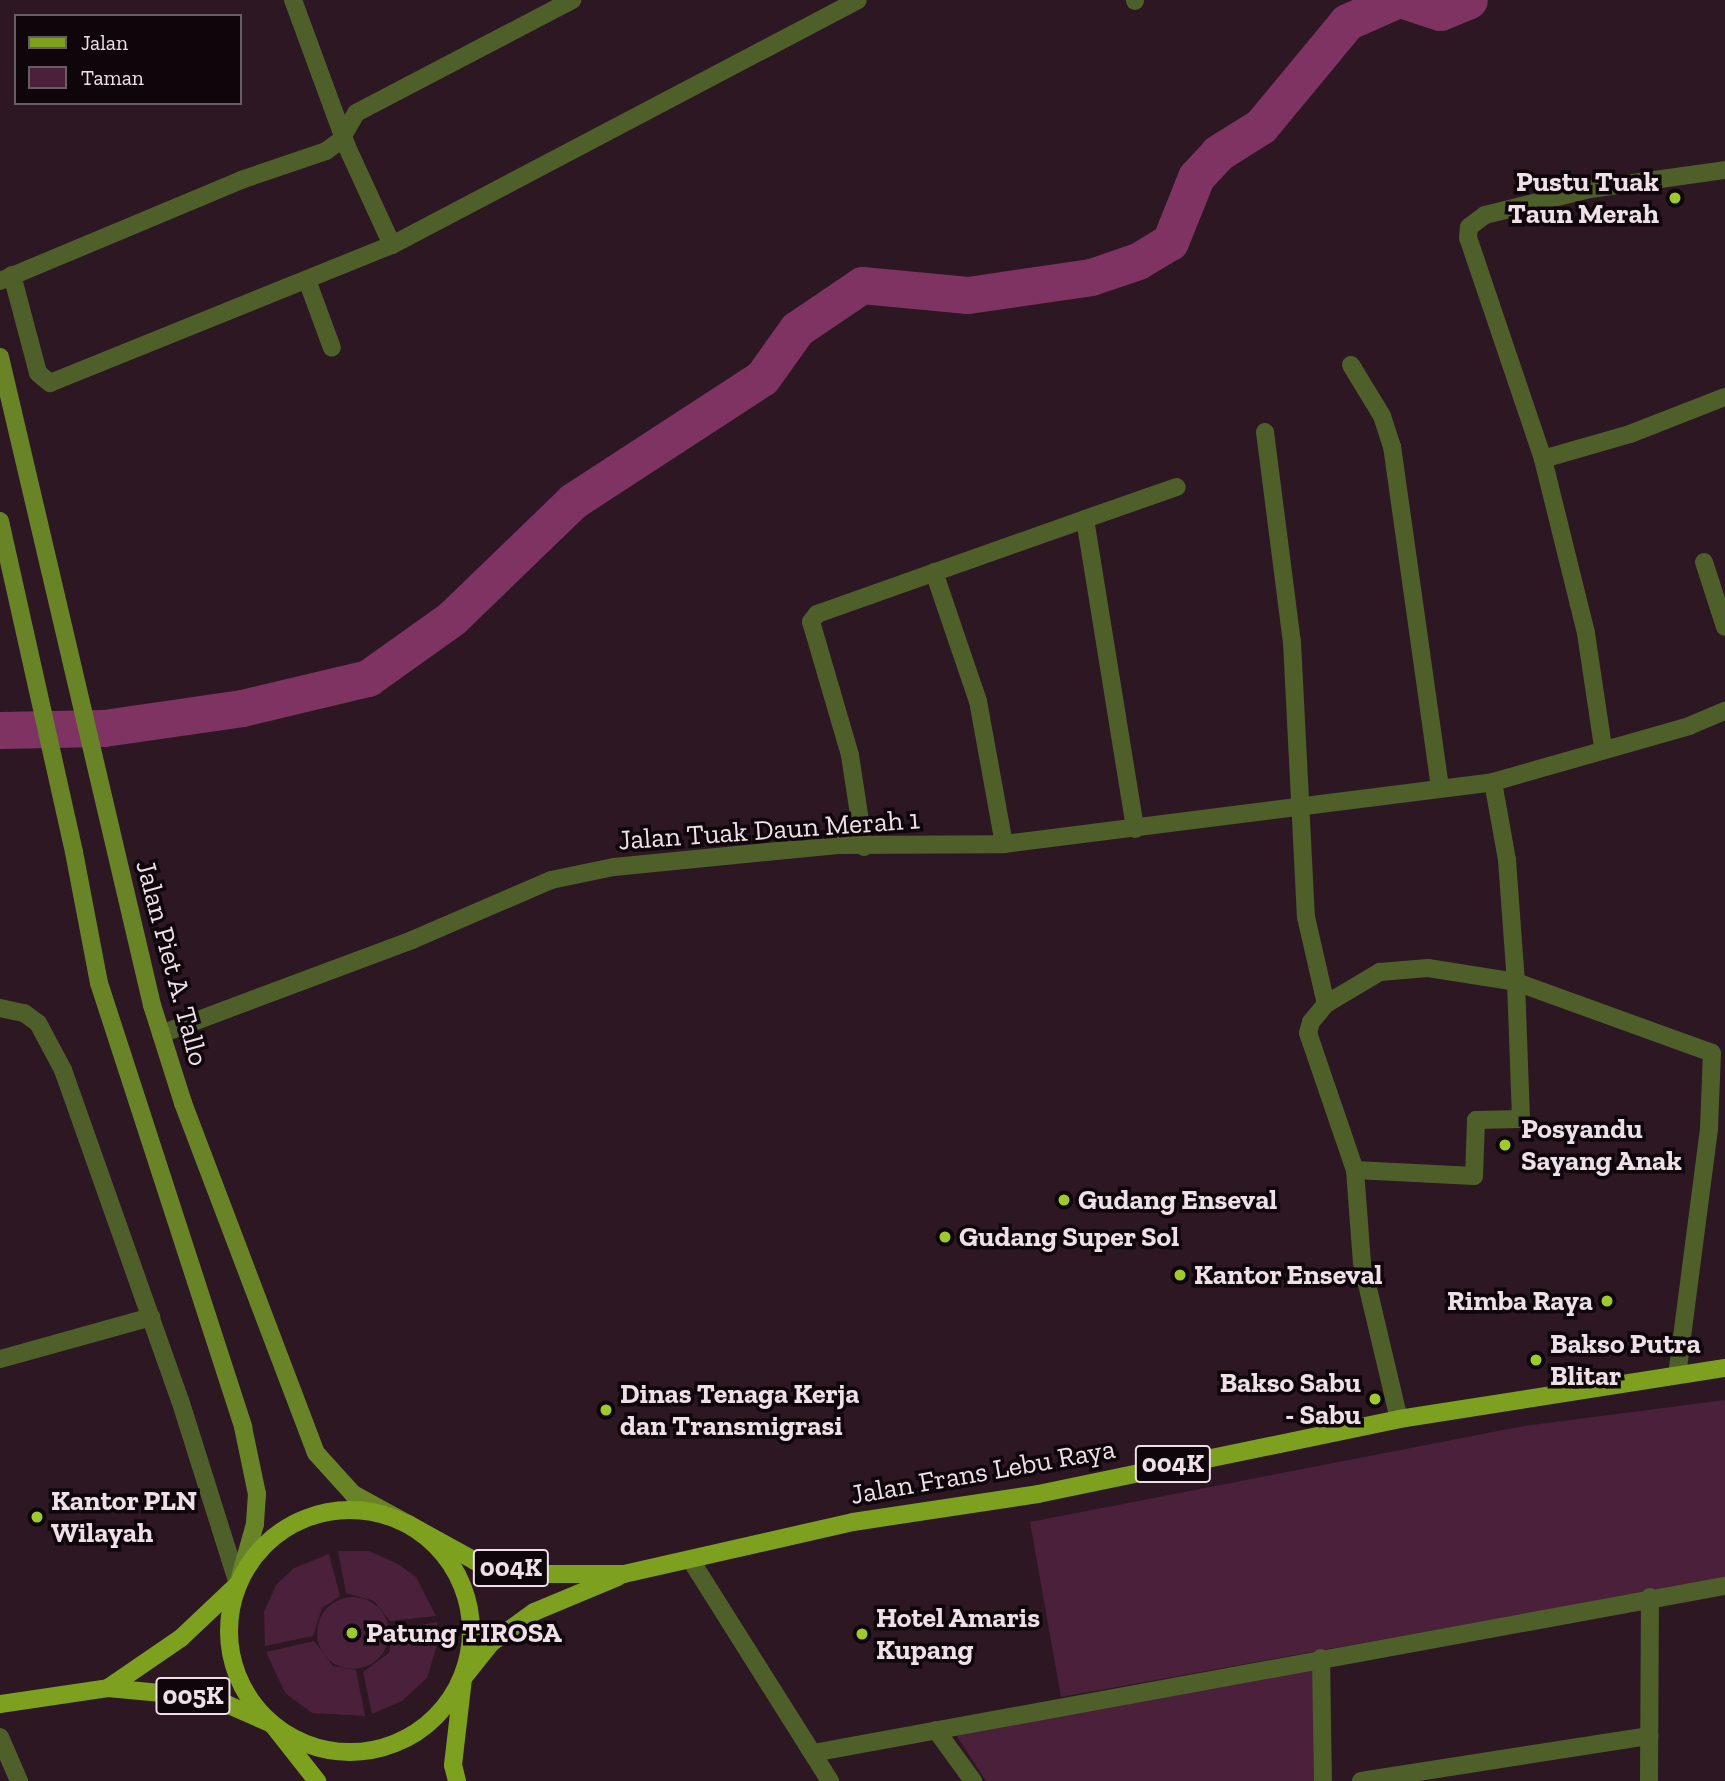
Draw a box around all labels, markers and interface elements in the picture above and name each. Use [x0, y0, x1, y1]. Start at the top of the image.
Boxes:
legend [14, 14, 242, 105]
text: Jalan [81, 30, 128, 55]
text: Taman [81, 65, 144, 90]
place label: Pustu Tuak Taun Merah [1508, 165, 1659, 231]
marker: Pustu Tuak Taun Merah [1665, 188, 1685, 208]
street label: Jalan Tuak Daun Merah 1 [617, 803, 921, 857]
street label: Jalan Piet A. Tallo [128, 856, 216, 1070]
place label: Posyandu Sayang Anak [1521, 1112, 1682, 1178]
marker: Posyandu Sayang Anak [1495, 1135, 1515, 1155]
place label: Gudang Enseval [1078, 1183, 1277, 1217]
marker: Gudang Enseval [1056, 1192, 1072, 1208]
place label: Gudang Super Sol [959, 1220, 1180, 1254]
marker: Gudang Super Sol [937, 1229, 953, 1245]
place label: Kantor Enseval [1194, 1258, 1383, 1292]
marker: Kantor Enseval [1172, 1267, 1188, 1283]
place label: Rimba Raya [1447, 1284, 1593, 1318]
marker: Rimba Raya [1599, 1293, 1615, 1309]
place label: Bakso Putra Blitar [1550, 1327, 1701, 1393]
marker: Bakso Putra Blitar [1528, 1352, 1544, 1368]
place label: Bakso Sabu - Sabu [1220, 1366, 1361, 1432]
place label: Dinas Tenaga Kerja dan Transmigrasi [620, 1377, 859, 1443]
marker: Bakso Sabu - Sabu [1367, 1391, 1383, 1407]
marker: Dinas Tenaga Kerja dan Transmigrasi [598, 1402, 614, 1418]
street label: Jalan Frans Lebu Raya [848, 1432, 1118, 1512]
road number: 004K [1134, 1442, 1212, 1486]
place label: Kantor PLN Wilayah [51, 1484, 198, 1550]
marker: Kantor PLN Wilayah [29, 1509, 45, 1525]
road number: 004K [472, 1546, 550, 1590]
place label: Hotel Amaris Kupang [876, 1601, 1041, 1667]
place label: Patung TIROSA [366, 1616, 562, 1650]
marker: Patung TIROSA [344, 1625, 360, 1641]
marker: Hotel Amaris Kupang [854, 1626, 870, 1642]
road number: 005K [154, 1674, 232, 1718]

